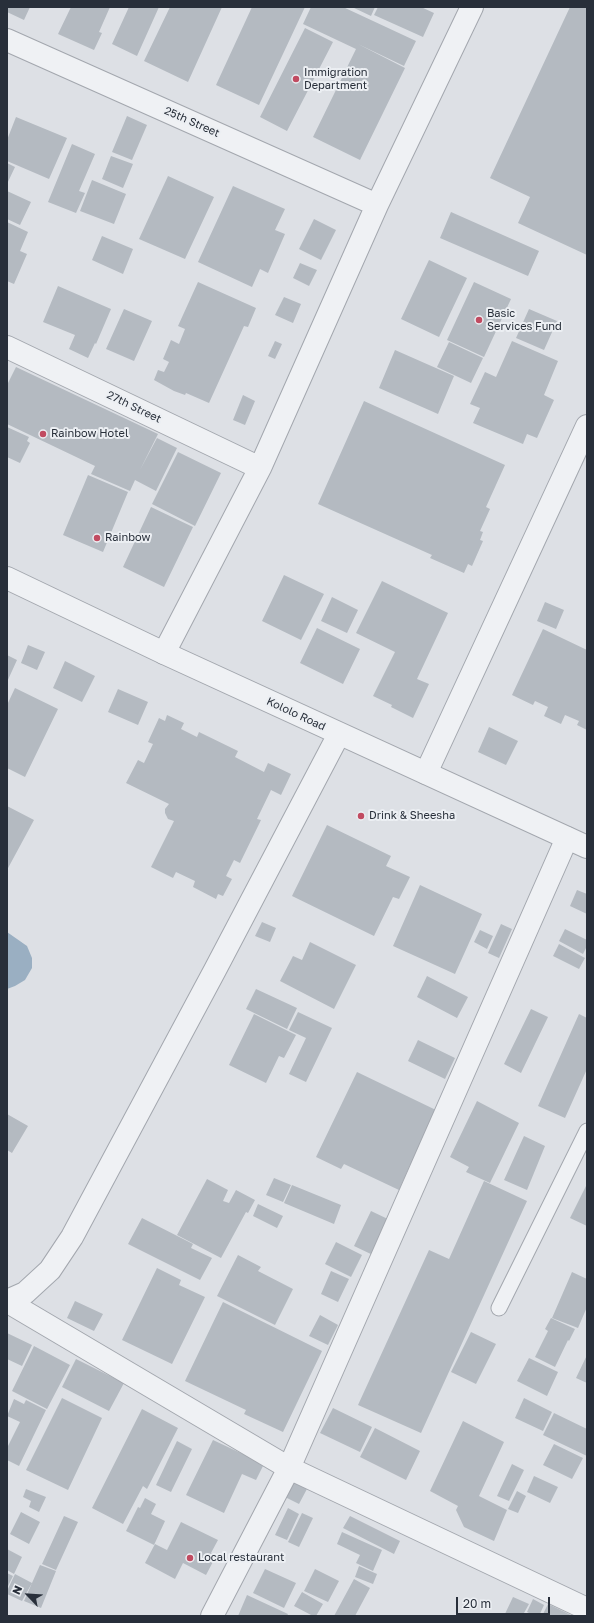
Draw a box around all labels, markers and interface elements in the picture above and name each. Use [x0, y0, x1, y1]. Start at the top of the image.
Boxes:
place label: Immigration Department [304, 66, 368, 92]
marker: Immigration Department [291, 74, 301, 84]
street label: 25th Street [162, 104, 222, 140]
place label: Basic Services Fund [487, 307, 562, 333]
marker: Basic Services Fund [474, 315, 484, 325]
street label: 27th Street [105, 388, 163, 426]
place label: Rainbow Hotel [51, 427, 128, 441]
marker: Rainbow Hotel [38, 429, 48, 439]
place label: Rainbow [105, 531, 150, 545]
marker: Rainbow [92, 533, 102, 543]
street label: Kololo Road [264, 695, 328, 733]
place label: Drink & Sheesha [369, 809, 455, 823]
marker: Drink & Sheesha [356, 811, 366, 821]
place label: Local restaurant [198, 1551, 284, 1565]
marker: Local restaurant [185, 1553, 195, 1563]
north arrow [8, 1575, 48, 1615]
text: N [9, 1583, 24, 1596]
scale bar [458, 1589, 552, 1615]
text: 20 m [463, 1596, 491, 1611]

